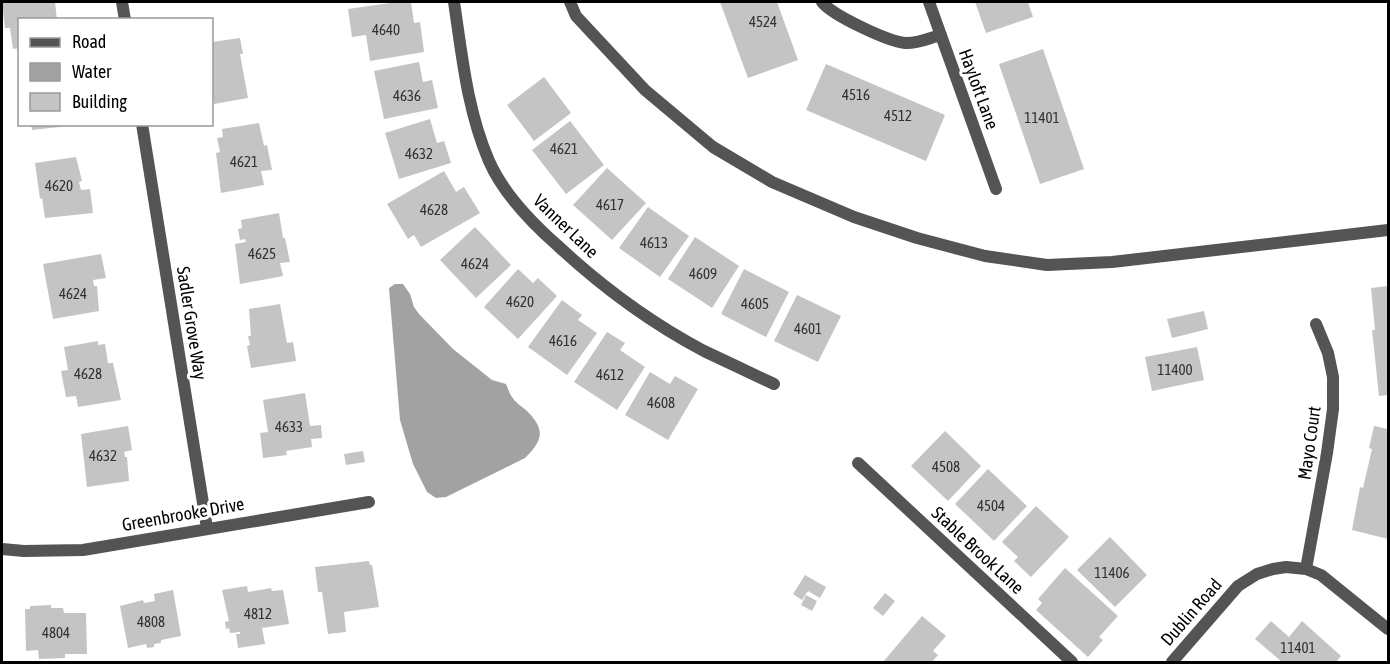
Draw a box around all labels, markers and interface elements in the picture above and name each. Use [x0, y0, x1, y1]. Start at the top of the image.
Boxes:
house number: 4524 [749, 13, 777, 30]
legend [18, 18, 213, 126]
house number: 4640 [372, 21, 400, 38]
text: Road [72, 31, 106, 52]
street label: Hayloft Lane [955, 46, 1003, 132]
text: Water [72, 61, 112, 82]
house number: 4516 [842, 86, 870, 103]
house number: 4636 [393, 87, 421, 104]
text: Building [72, 91, 127, 112]
house number: 4512 [884, 107, 912, 124]
house number: 11401 [1024, 109, 1060, 126]
house number: 4621 [550, 140, 578, 157]
house number: 4632 [405, 145, 433, 162]
house number: 4621 [230, 153, 258, 170]
house number: 4620 [45, 177, 73, 194]
street label: Vanner Lane [529, 190, 603, 262]
house number: 4617 [596, 196, 624, 213]
house number: 4628 [420, 201, 448, 218]
house number: 4613 [640, 234, 668, 251]
house number: 4625 [248, 245, 276, 262]
house number: 4624 [461, 255, 489, 272]
street label: Sadler Grove Way [173, 265, 211, 381]
house number: 4609 [689, 265, 717, 282]
house number: 4624 [59, 285, 87, 302]
house number: 4620 [506, 293, 534, 310]
house number: 4605 [741, 295, 769, 312]
house number: 4601 [794, 320, 822, 337]
house number: 4616 [549, 332, 577, 349]
house number: 11400 [1157, 361, 1193, 378]
house number: 4628 [74, 365, 102, 382]
house number: 4612 [596, 366, 624, 383]
house number: 4608 [647, 394, 675, 411]
street label: Mayo Court [1293, 405, 1325, 481]
house number: 4633 [275, 418, 303, 435]
house number: 4632 [89, 447, 117, 464]
house number: 4508 [932, 458, 960, 475]
street label: Greenbrooke Drive [120, 493, 246, 535]
house number: 4504 [977, 497, 1005, 514]
street label: Stable Brook Lane [928, 502, 1028, 598]
house number: 11406 [1094, 564, 1130, 581]
street label: Dublin Road [1156, 574, 1226, 650]
house number: 4812 [244, 605, 272, 622]
house number: 4808 [137, 613, 165, 630]
house number: 4804 [42, 624, 70, 641]
house number: 11401 [1280, 639, 1316, 656]

